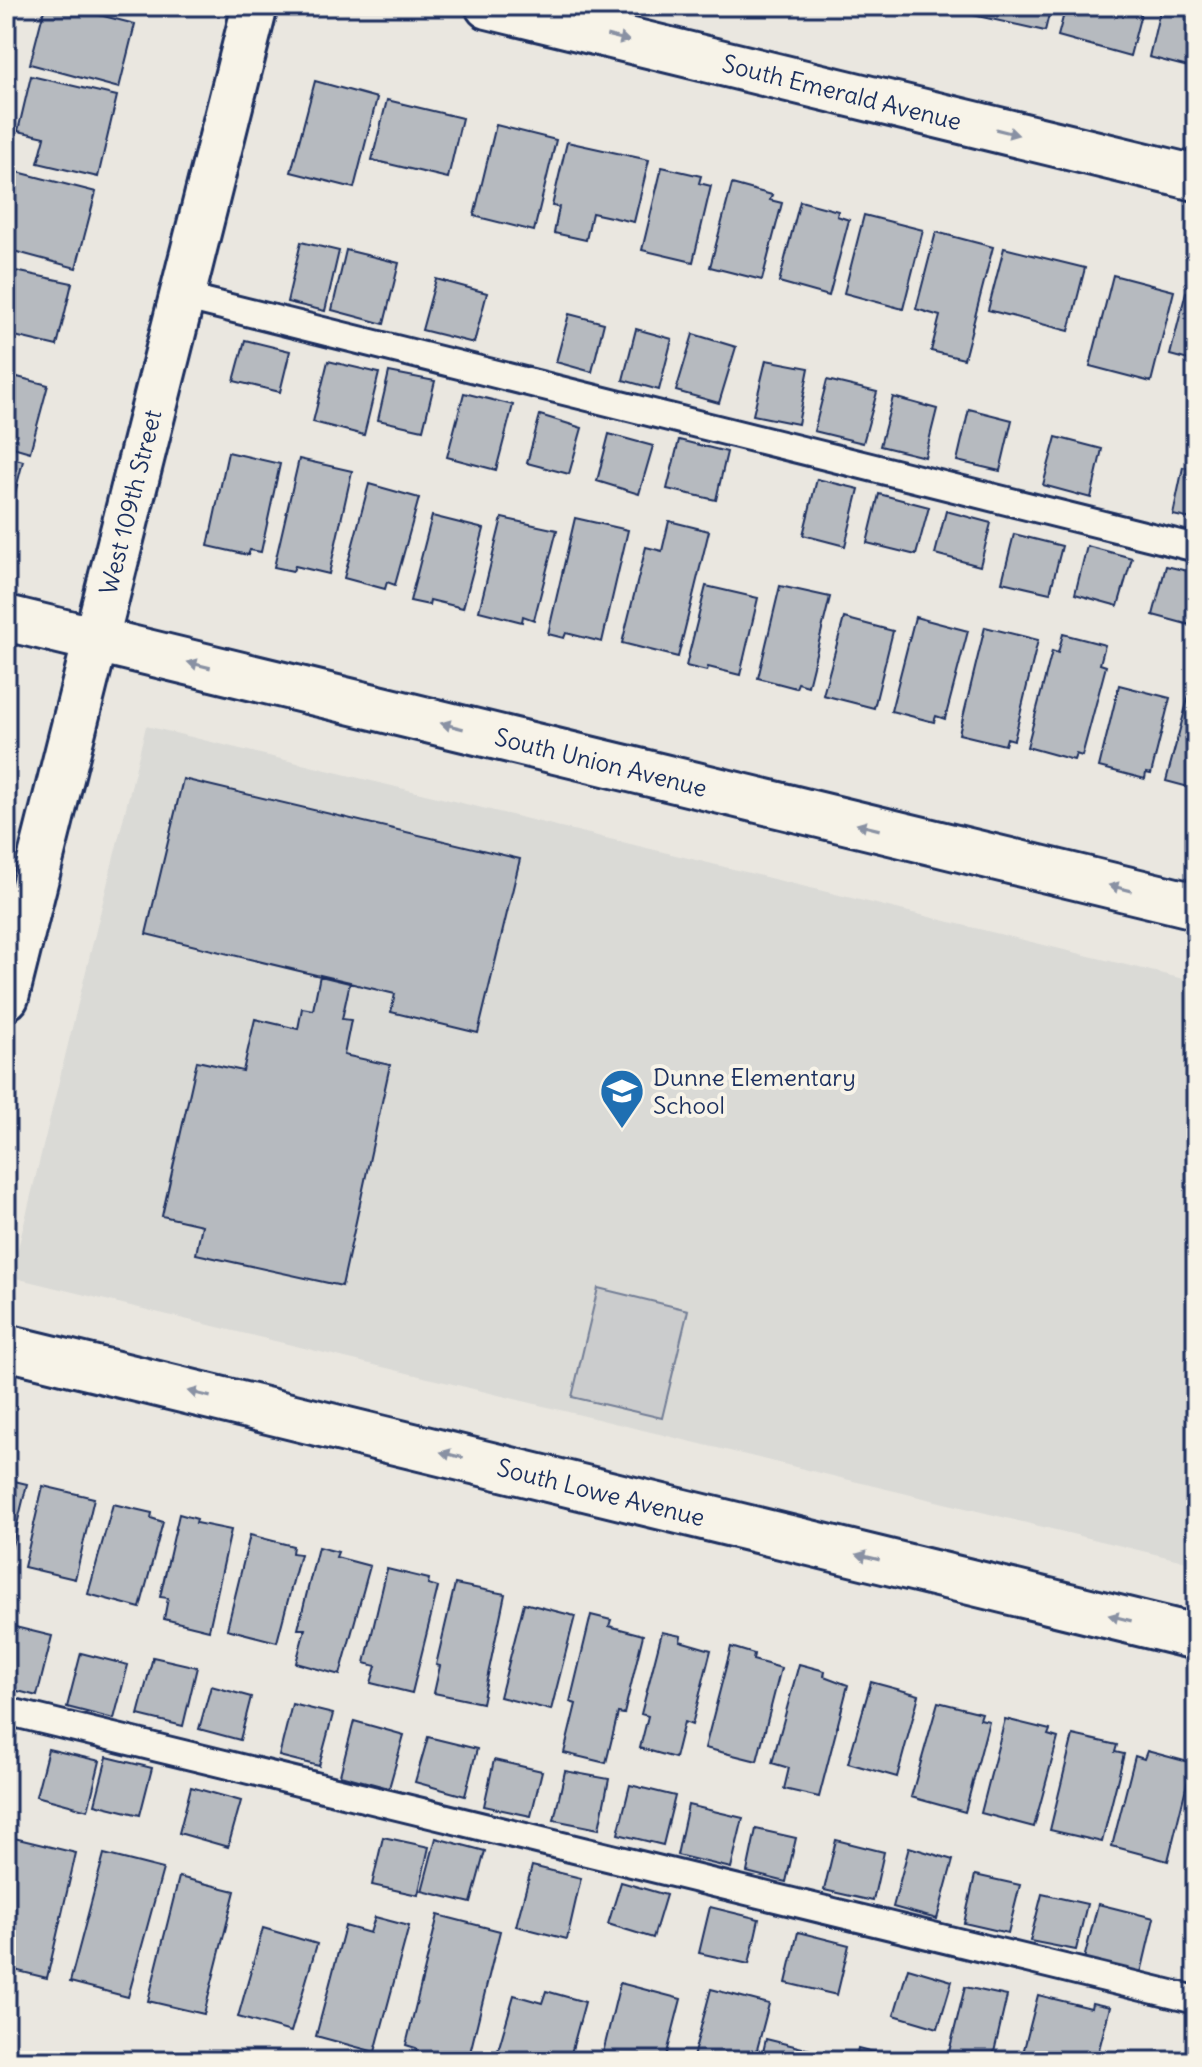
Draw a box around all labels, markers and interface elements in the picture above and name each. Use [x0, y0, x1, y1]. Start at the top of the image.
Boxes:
one-way arrow [606, 32, 631, 44]
street label: South Emerald Avenue [719, 48, 965, 136]
one-way arrow [994, 126, 1019, 139]
street label: West 109th Street [93, 406, 167, 598]
one-way arrow [186, 658, 211, 670]
one-way arrow [439, 719, 464, 732]
street label: South Union Avenue [492, 721, 710, 803]
one-way arrow [855, 820, 880, 832]
one-way arrow [1108, 881, 1133, 894]
place label: Dunne Elementary School [653, 1062, 856, 1120]
school or university icon: Dunne Elementary School [598, 1067, 646, 1130]
one-way arrow [187, 1387, 212, 1400]
one-way arrow [439, 1449, 464, 1461]
street label: South Lowe Avenue [494, 1452, 708, 1532]
one-way arrow [855, 1550, 880, 1562]
one-way arrow [1108, 1611, 1133, 1624]

